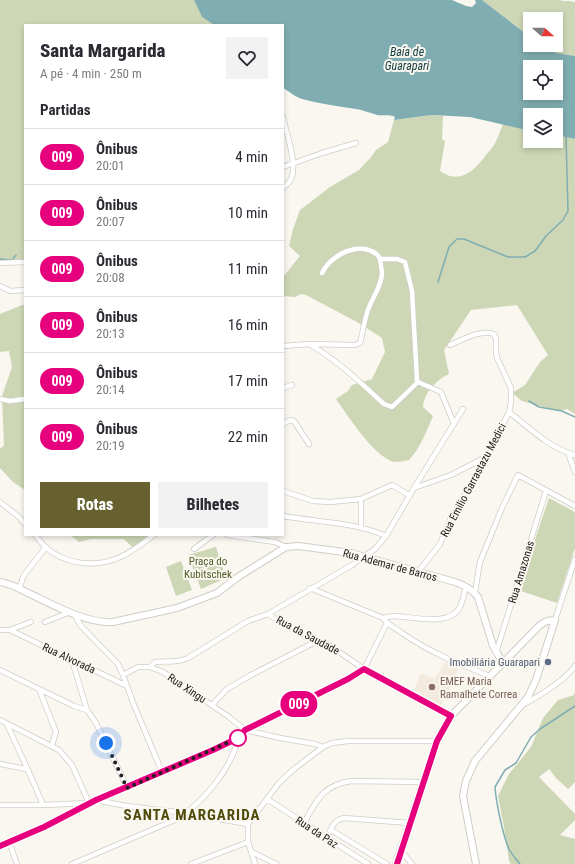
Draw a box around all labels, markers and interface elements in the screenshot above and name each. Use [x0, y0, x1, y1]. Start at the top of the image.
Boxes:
north arrow [523, 12, 563, 52]
map controls [523, 12, 563, 148]
button: heart [226, 37, 268, 79]
text: Santa Margarida [40, 39, 166, 62]
water label: Baía de Guarapari [385, 45, 430, 73]
button: locate [523, 60, 563, 100]
text: A pé · 4 min · 250 m [40, 66, 142, 81]
text: Partidas [40, 101, 91, 119]
button: layers [523, 108, 563, 148]
text: Ônibus [96, 140, 138, 158]
text: 4 min [235, 148, 268, 166]
text: 009 [51, 149, 73, 165]
text: 20:01 [96, 158, 125, 173]
text: Ônibus [96, 196, 138, 214]
text: 10 min [228, 204, 268, 222]
text: 009 [51, 205, 73, 221]
text: 20:07 [96, 214, 125, 229]
text: Ônibus [96, 252, 138, 270]
text: 11 min [228, 260, 268, 278]
text: 009 [51, 261, 73, 277]
text: 20:08 [96, 270, 125, 285]
text: Ônibus [96, 308, 138, 326]
text: 16 min [228, 316, 268, 334]
text: 009 [51, 317, 73, 333]
text: 20:13 [96, 326, 125, 341]
text: Ônibus [96, 364, 138, 382]
text: 17 min [228, 372, 268, 390]
text: 009 [51, 373, 73, 389]
text: 20:14 [96, 382, 125, 397]
text: Ônibus [96, 420, 138, 438]
street label: Rua Emilio Garrastazu Medici [438, 421, 509, 539]
text: 22 min [228, 428, 268, 446]
text: 009 [51, 429, 73, 445]
text: 20:19 [96, 438, 125, 453]
button: Rotas [40, 482, 150, 528]
button: Bilhetes [158, 482, 268, 528]
street label: Rua Amazonas [506, 539, 537, 605]
street label: Rua Ademar de Barros [341, 547, 438, 584]
park label: Praça do Kubitschek [184, 555, 232, 581]
street label: Rua da Saudade [274, 613, 342, 658]
street label: Rua Alvorada [40, 640, 97, 676]
place label: Imobiliária Guarapari [449, 656, 540, 669]
marker: Imobiliária Guarapari [543, 657, 553, 667]
street label: Rua Xingu [165, 671, 208, 706]
place label: EMEF Maria Ramalhete Correa [440, 675, 517, 701]
marker: EMEF Maria Ramalhete Correa [427, 682, 437, 692]
line badge: 009 [276, 691, 322, 717]
text: 009 [288, 696, 310, 712]
unlabelled marker [229, 729, 247, 747]
your location [96, 733, 116, 753]
district label: SANTA MARGARIDA [124, 806, 260, 824]
street label: Rua da Paz [293, 814, 341, 851]

